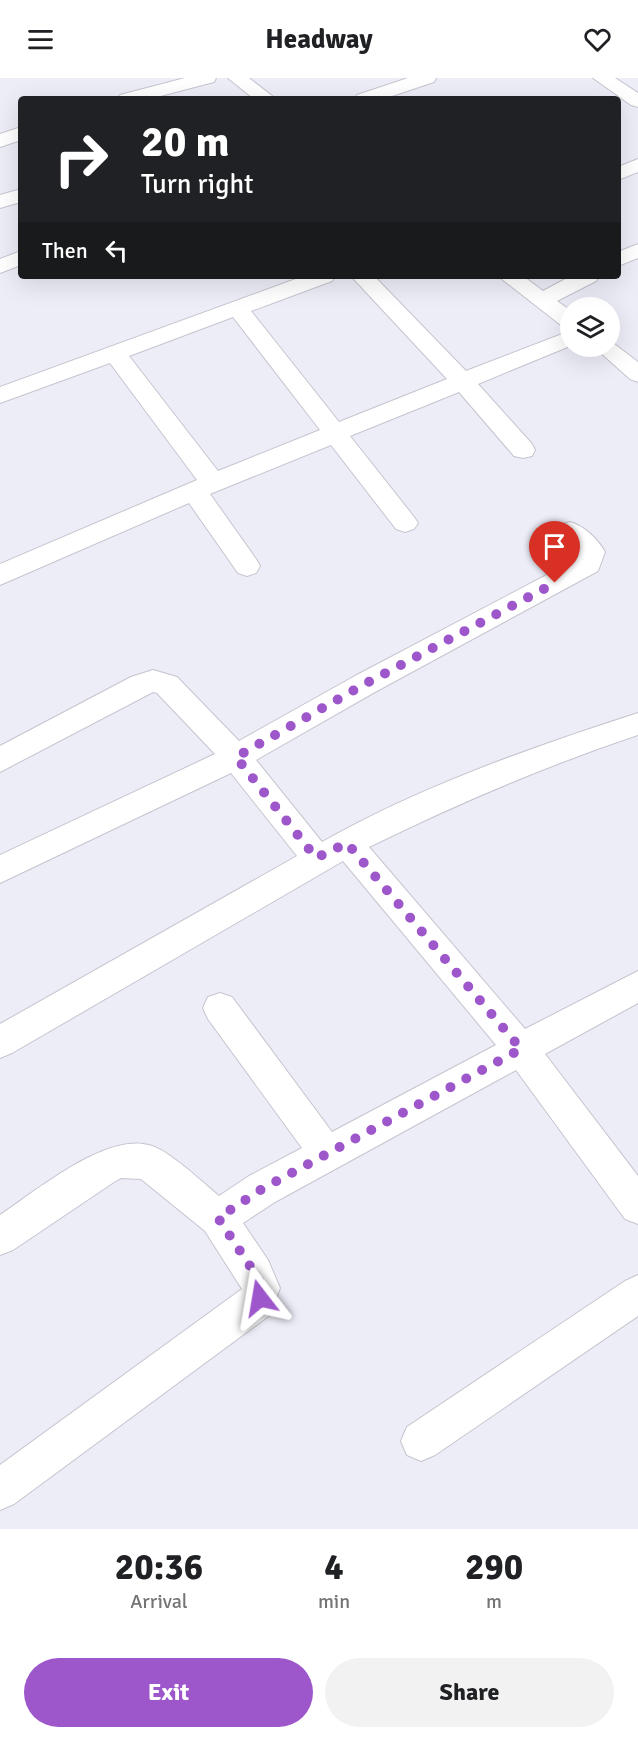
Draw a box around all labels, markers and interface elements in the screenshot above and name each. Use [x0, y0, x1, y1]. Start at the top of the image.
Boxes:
icon: menu [24, 23, 57, 56]
text: Headway [265, 23, 373, 56]
icon: heart [581, 23, 614, 56]
text: 20 m [141, 117, 230, 168]
icon: right [42, 120, 120, 198]
text: Turn right [141, 168, 254, 201]
icon: left [100, 234, 133, 267]
text: Then [42, 237, 88, 264]
map controls [560, 297, 620, 357]
button: layers [560, 297, 620, 357]
pin [529, 521, 580, 583]
icon: arrive [538, 530, 571, 563]
position arrow [228, 1266, 292, 1330]
text: 20:36 [115, 1545, 203, 1590]
text: 4 [324, 1545, 344, 1590]
text: 290 [465, 1545, 523, 1590]
text: Arrival [130, 1589, 188, 1614]
text: min [318, 1589, 350, 1614]
text: m [486, 1589, 502, 1614]
button: Exit [24, 1658, 313, 1727]
button: Share [325, 1658, 614, 1727]

